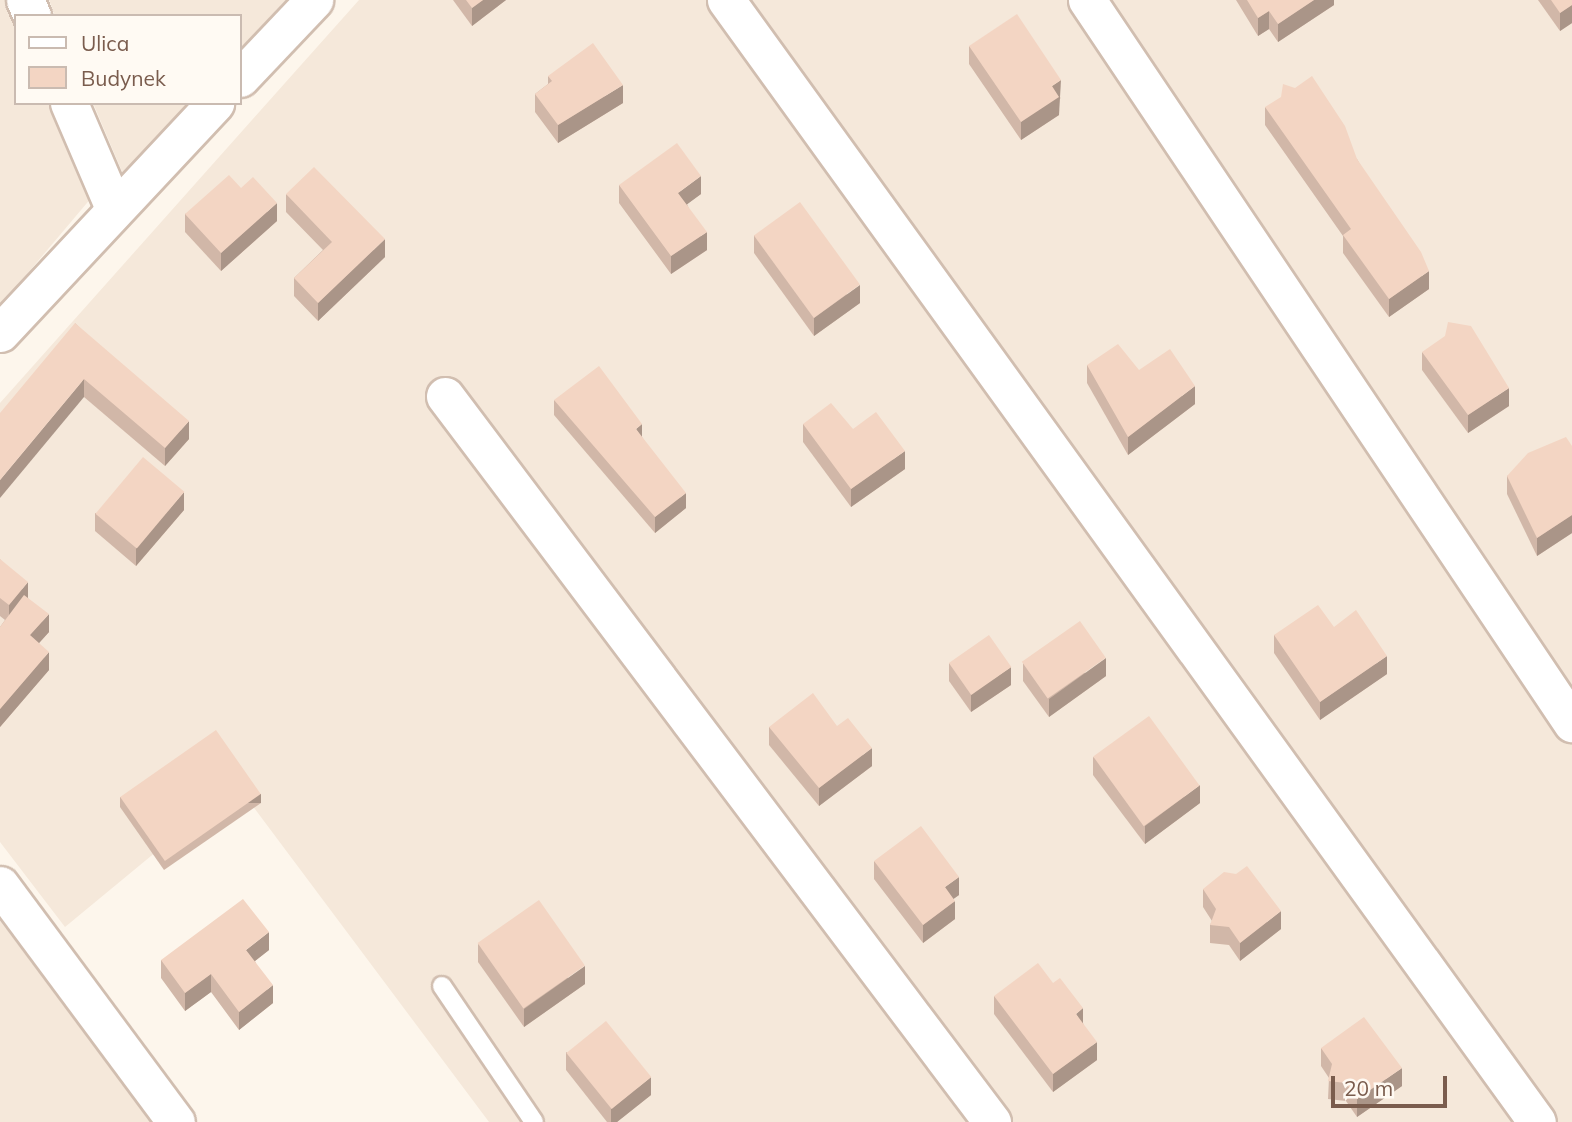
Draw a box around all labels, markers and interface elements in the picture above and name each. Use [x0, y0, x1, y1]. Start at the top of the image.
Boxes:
legend [14, 14, 242, 105]
text: Ulica [81, 30, 129, 56]
text: Budynek [81, 65, 166, 91]
scale bar [1334, 1062, 1450, 1106]
text: 20 m [1344, 1075, 1393, 1101]

